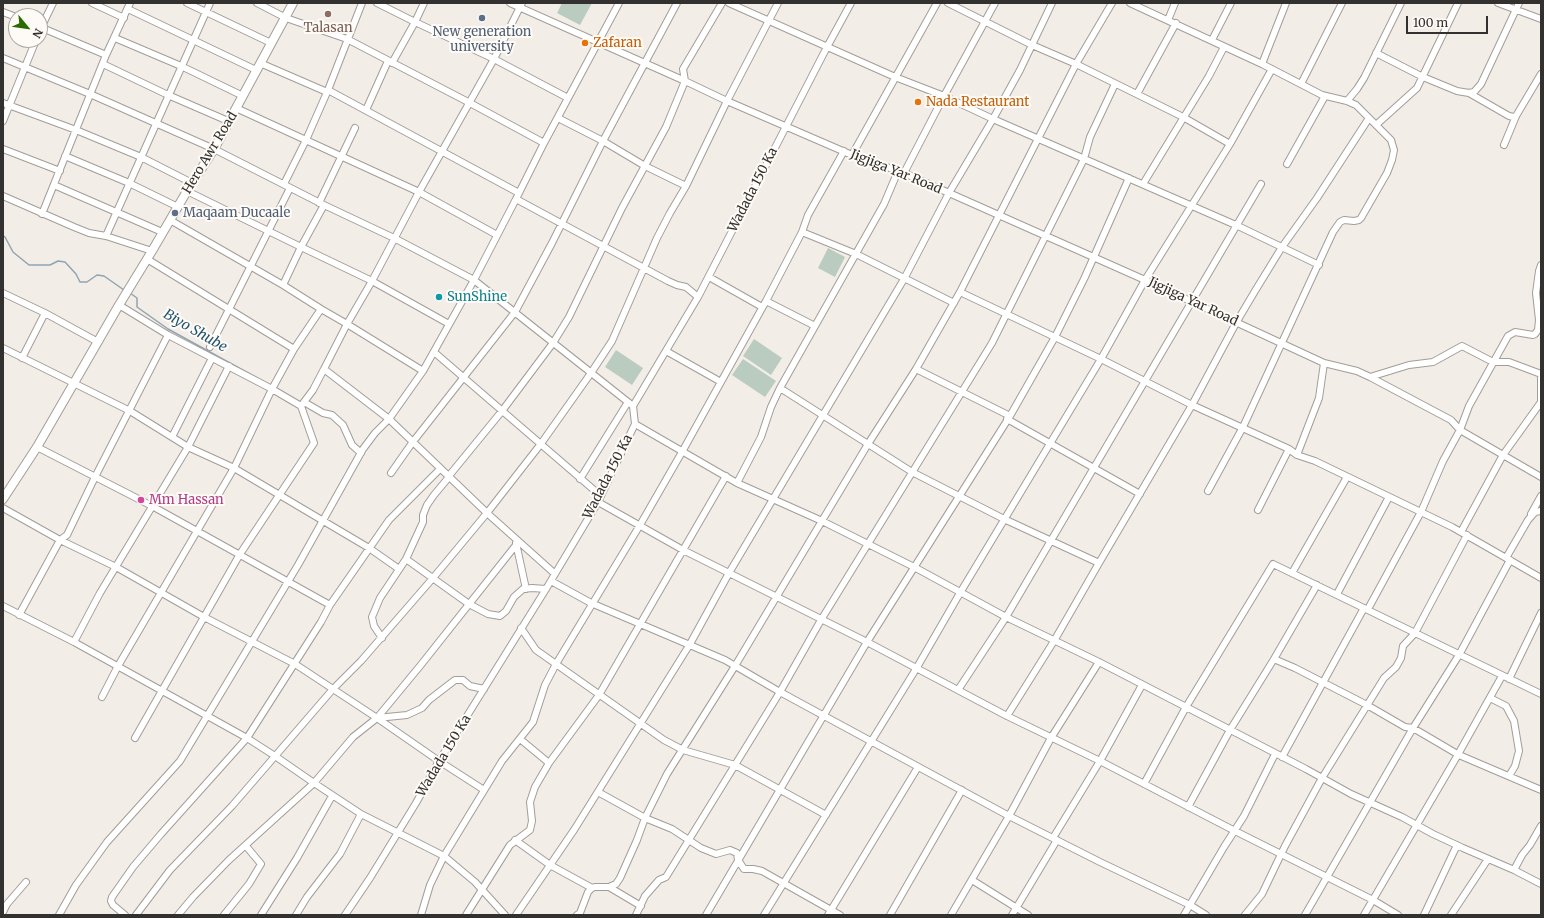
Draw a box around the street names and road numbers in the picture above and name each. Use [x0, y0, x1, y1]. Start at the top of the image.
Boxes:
street label: Hero Awr Road [179, 109, 241, 197]
street label: Wadada 150 Ka [725, 145, 781, 235]
street label: Jigjiga Yar Road [848, 147, 944, 197]
street label: Jigjiga Yar Road [1146, 274, 1240, 330]
street label: Wadada 150 Ka [580, 432, 636, 522]
street label: Wadada 150 Ka [413, 712, 475, 800]

